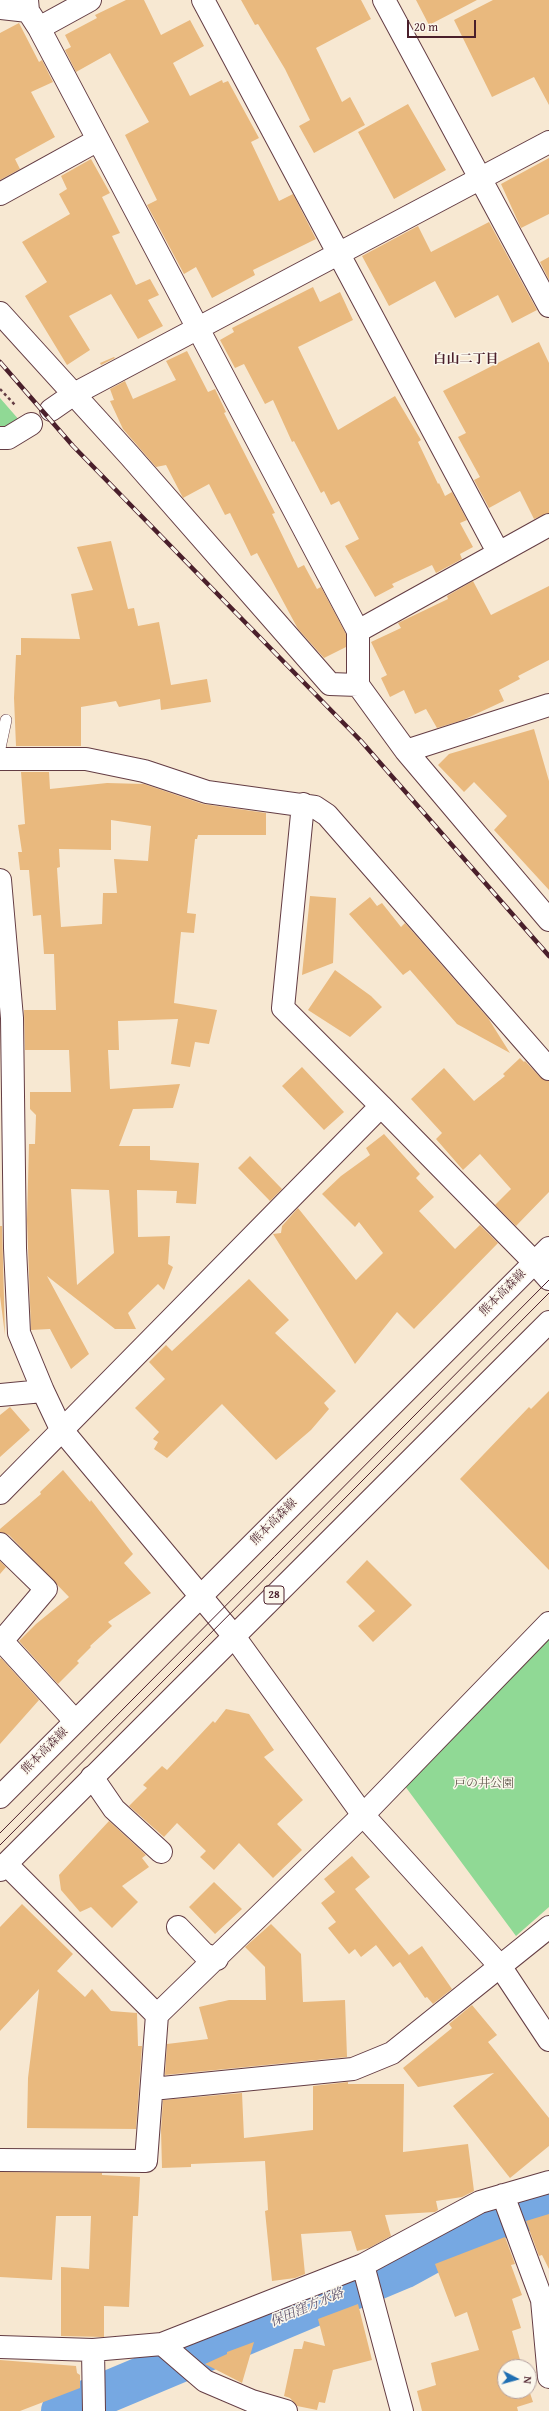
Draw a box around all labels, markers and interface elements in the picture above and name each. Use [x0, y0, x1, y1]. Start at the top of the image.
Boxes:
scale bar [409, 12, 478, 38]
text: 20 m [414, 18, 438, 35]
district label: 白山二丁目 [434, 352, 498, 368]
street label: 熊本高森線 [477, 1267, 529, 1319]
street label: 熊本高森線 [248, 1496, 300, 1548]
road number: 28 [264, 1586, 284, 1604]
street label: 熊本高森線 [19, 1725, 71, 1777]
park label: 戸の井公園 [454, 1777, 514, 1791]
water label: 保田窪方水路 [268, 2286, 346, 2330]
north arrow [497, 2359, 537, 2399]
text: N [520, 2376, 536, 2385]

